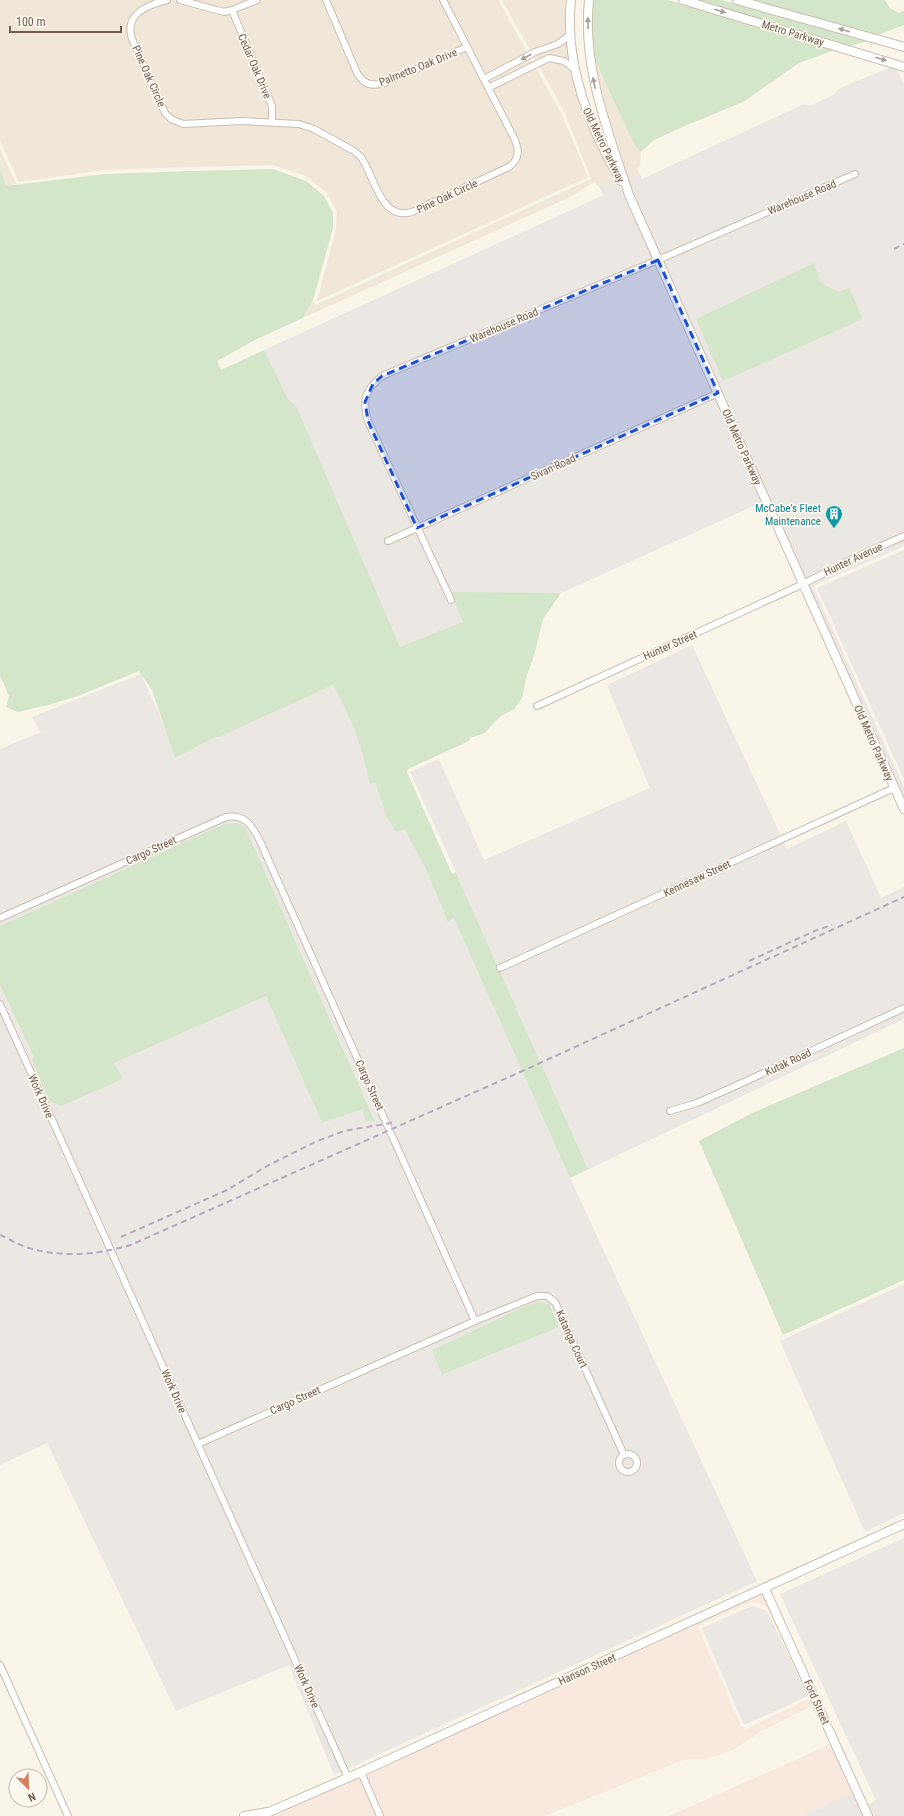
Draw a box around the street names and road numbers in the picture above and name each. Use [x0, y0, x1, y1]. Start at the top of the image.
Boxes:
street label: Metro Parkway [760, 18, 826, 49]
street label: Cedar Oak Drive [235, 32, 274, 101]
street label: Pine Oak Circle [129, 44, 168, 109]
street label: Palmetto Oak Drive [377, 46, 459, 89]
street label: Old Metro Parkway [580, 106, 627, 185]
street label: Pine Oak Circle [415, 177, 480, 216]
street label: Warehouse Road [766, 177, 838, 218]
street label: Warehouse Road [468, 305, 540, 346]
street label: Old Metro Parkway [719, 407, 764, 488]
street label: Sivan Road [529, 452, 578, 483]
street label: Hunter Avenue [822, 540, 885, 579]
street label: Hunter Street [641, 628, 699, 663]
street label: Old Metro Parkway [851, 703, 896, 784]
street label: Cargo Street [124, 834, 179, 867]
street label: Kennesaw Street [662, 857, 733, 900]
street label: Kutak Road [763, 1046, 813, 1079]
street label: Cargo Street [353, 1058, 386, 1113]
street label: Work Drive [25, 1072, 56, 1120]
street label: Katanga Court [553, 1308, 590, 1370]
street label: Work Drive [158, 1367, 189, 1415]
street label: Cargo Street [268, 1384, 323, 1417]
street label: Hanson Street [556, 1651, 618, 1688]
street label: Work Drive [291, 1662, 322, 1710]
street label: Ford Street [801, 1678, 832, 1727]

